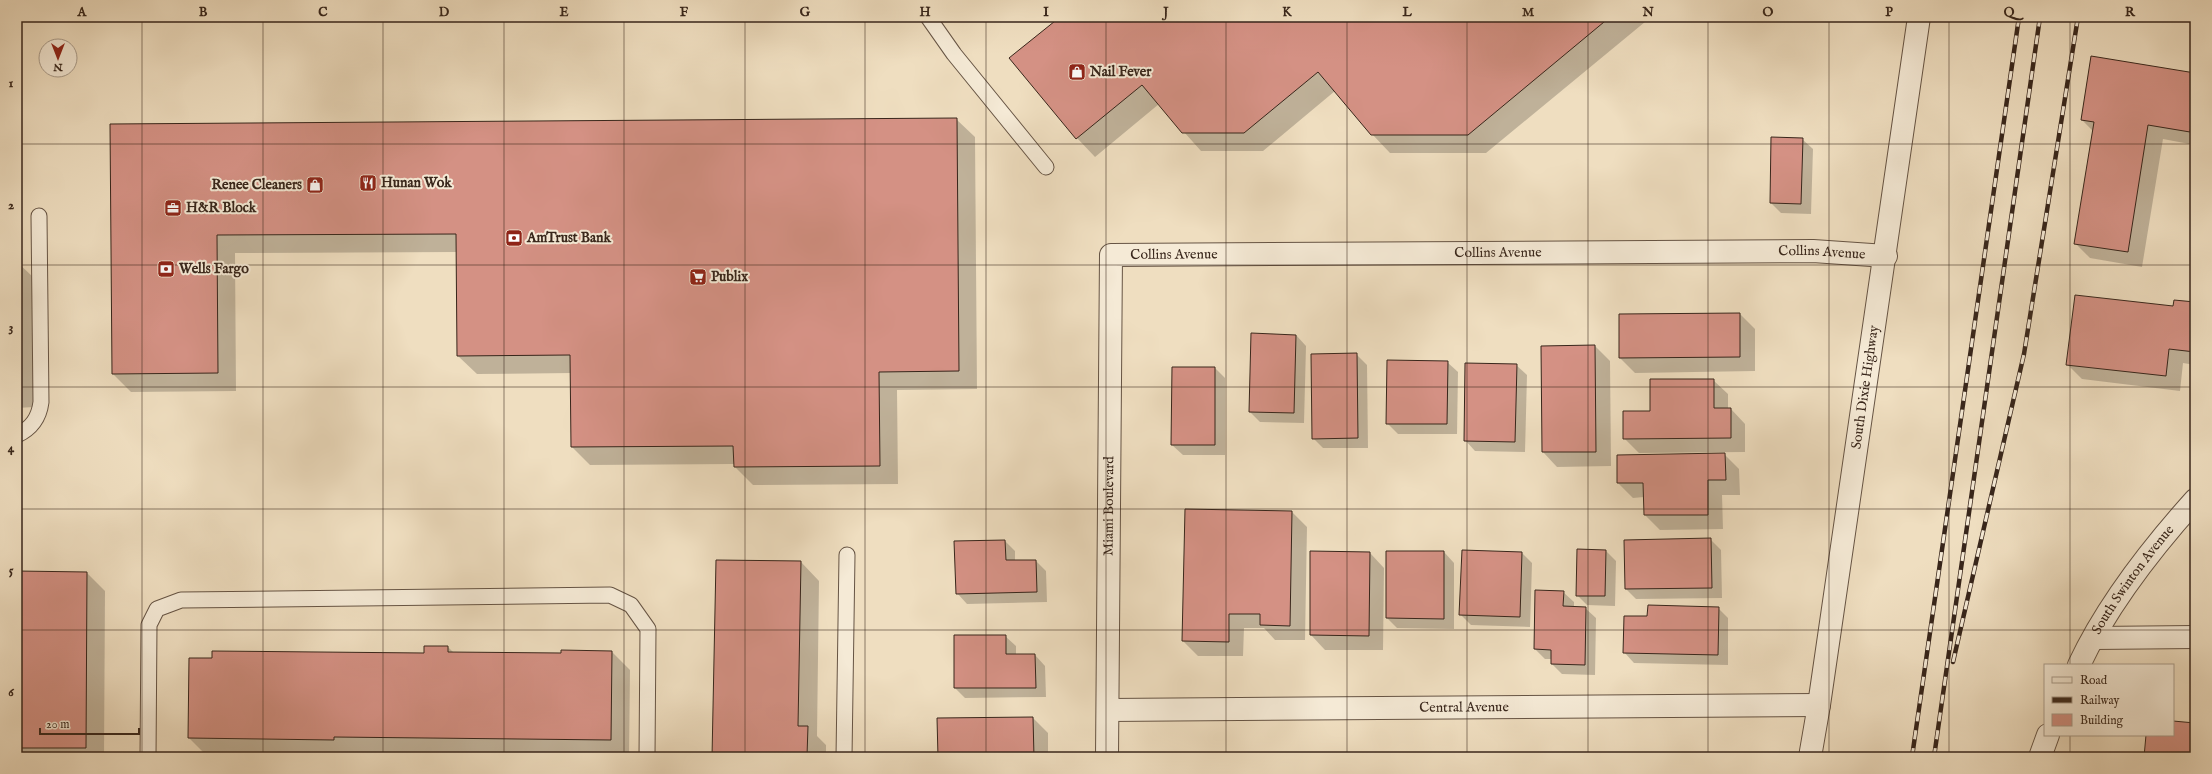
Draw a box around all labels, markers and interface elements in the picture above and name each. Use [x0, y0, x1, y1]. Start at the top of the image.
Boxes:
text: A [77, 4, 88, 21]
text: B [199, 4, 208, 21]
text: C [318, 4, 328, 21]
text: D [439, 4, 450, 21]
text: E [559, 4, 569, 21]
text: F [680, 4, 689, 21]
text: G [800, 4, 811, 21]
text: H [919, 4, 931, 21]
text: I [1043, 4, 1049, 21]
text: J [1161, 4, 1169, 21]
text: K [1282, 4, 1292, 21]
text: L [1401, 4, 1412, 21]
text: M [1522, 4, 1535, 21]
text: N [1641, 4, 1654, 21]
text: O [1763, 4, 1774, 21]
text: P [1885, 4, 1893, 21]
text: Q [2004, 4, 2024, 21]
text: R [2125, 4, 2136, 21]
north arrow [38, 38, 78, 78]
text: N [53, 60, 64, 74]
shop icon: Nail Fever [1067, 62, 1087, 82]
place label: Nail Fever [1089, 63, 1152, 81]
text: 1 [9, 75, 14, 92]
restaurant icon: Hunan Wok [358, 173, 378, 193]
place label: Hunan Wok [381, 174, 452, 192]
shop icon: Renee Cleaners [305, 175, 325, 195]
place label: Renee Cleaners [211, 176, 302, 194]
text: 2 [8, 197, 14, 214]
office icon: H&R Block [163, 198, 183, 218]
place label: H&R Block [186, 199, 257, 217]
bank icon: AmTrust Bank [504, 228, 524, 248]
place label: AmTrust Bank [526, 229, 611, 247]
street label: Collins Avenue [1778, 242, 1867, 264]
street label: Collins Avenue [1454, 244, 1542, 262]
street label: Collins Avenue [1130, 245, 1218, 264]
bank icon: Wells Fargo [156, 259, 176, 279]
place label: Wells Fargo [178, 260, 249, 278]
supermarket icon: Publix [688, 267, 708, 287]
place label: Publix [711, 268, 748, 286]
text: 3 [9, 319, 14, 336]
street label: South Dixie Highway [1847, 324, 1883, 450]
text: 4 [8, 440, 15, 457]
street label: Miami Boulevard [1100, 456, 1118, 556]
street label: South Swinton Avenue [2088, 521, 2178, 638]
text: 5 [9, 562, 14, 579]
legend [2044, 664, 2174, 736]
text: Road [2080, 673, 2108, 688]
text: 6 [8, 684, 14, 701]
text: Railway [2080, 693, 2119, 708]
street label: Central Avenue [1419, 698, 1509, 717]
scale bar [40, 710, 139, 736]
text: Building [2080, 713, 2124, 728]
text: 20 m [46, 717, 69, 732]

